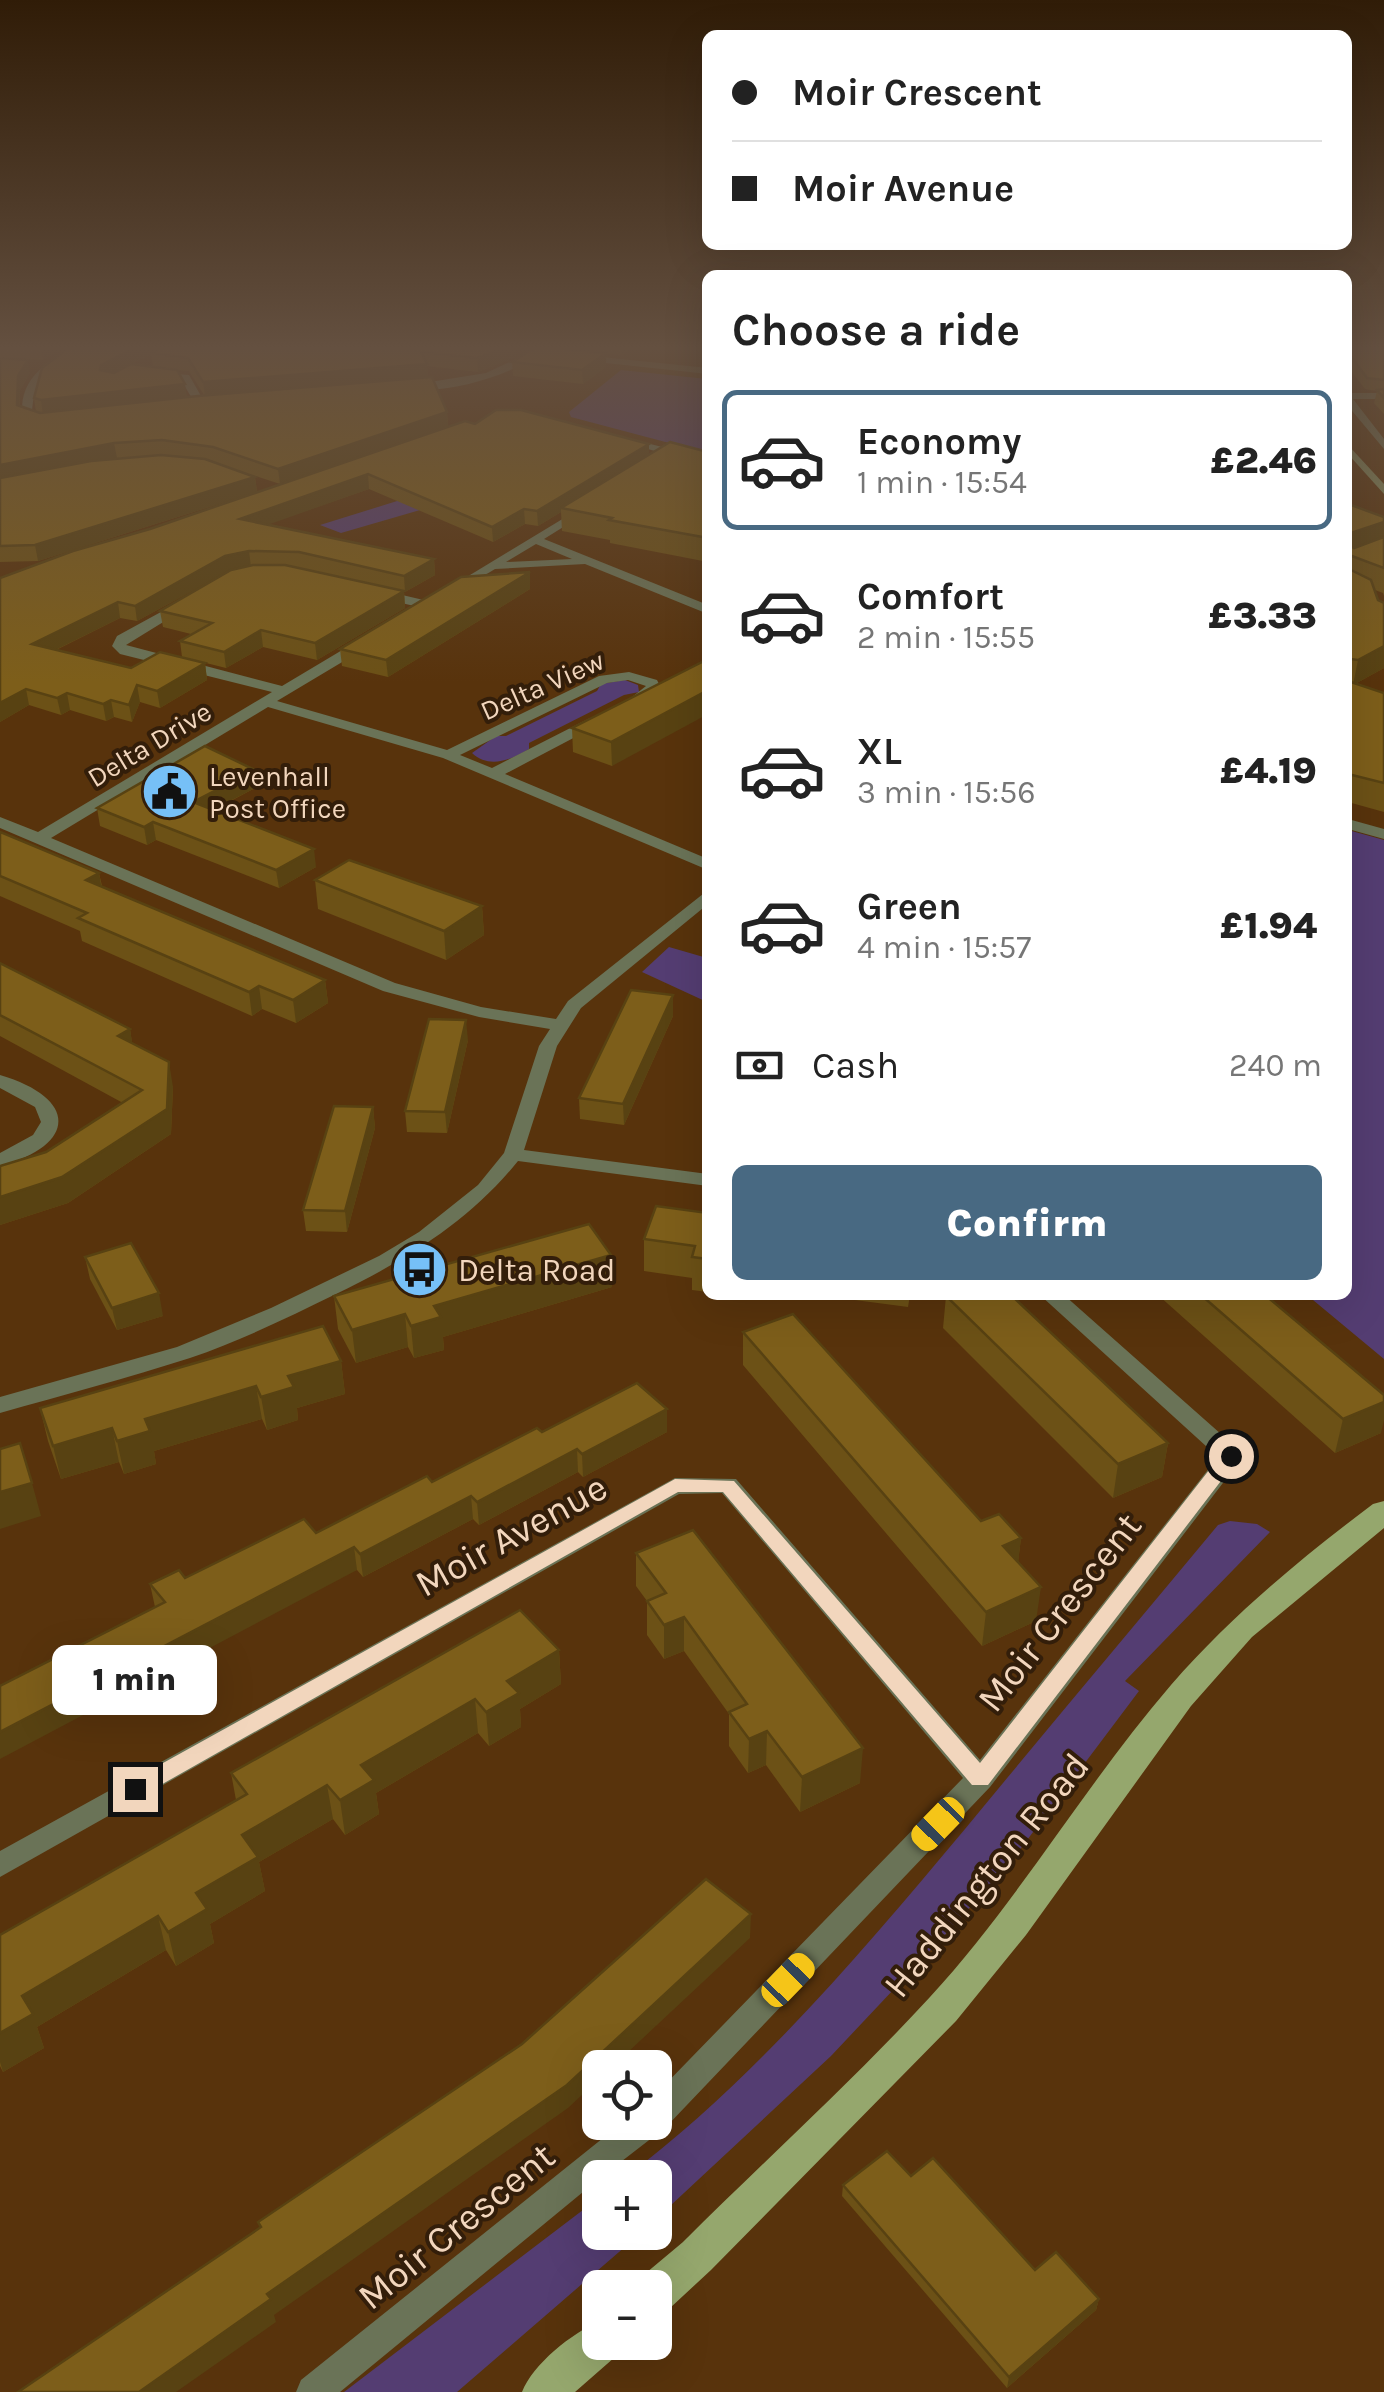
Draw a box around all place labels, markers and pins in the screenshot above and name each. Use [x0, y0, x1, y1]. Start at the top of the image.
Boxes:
place label: Levenhall Post Office [209, 760, 346, 825]
public building icon: Levenhall Post Office [140, 762, 200, 822]
bus stop icon: Delta Road [389, 1240, 449, 1300]
place label: Delta Road [458, 1252, 615, 1289]

